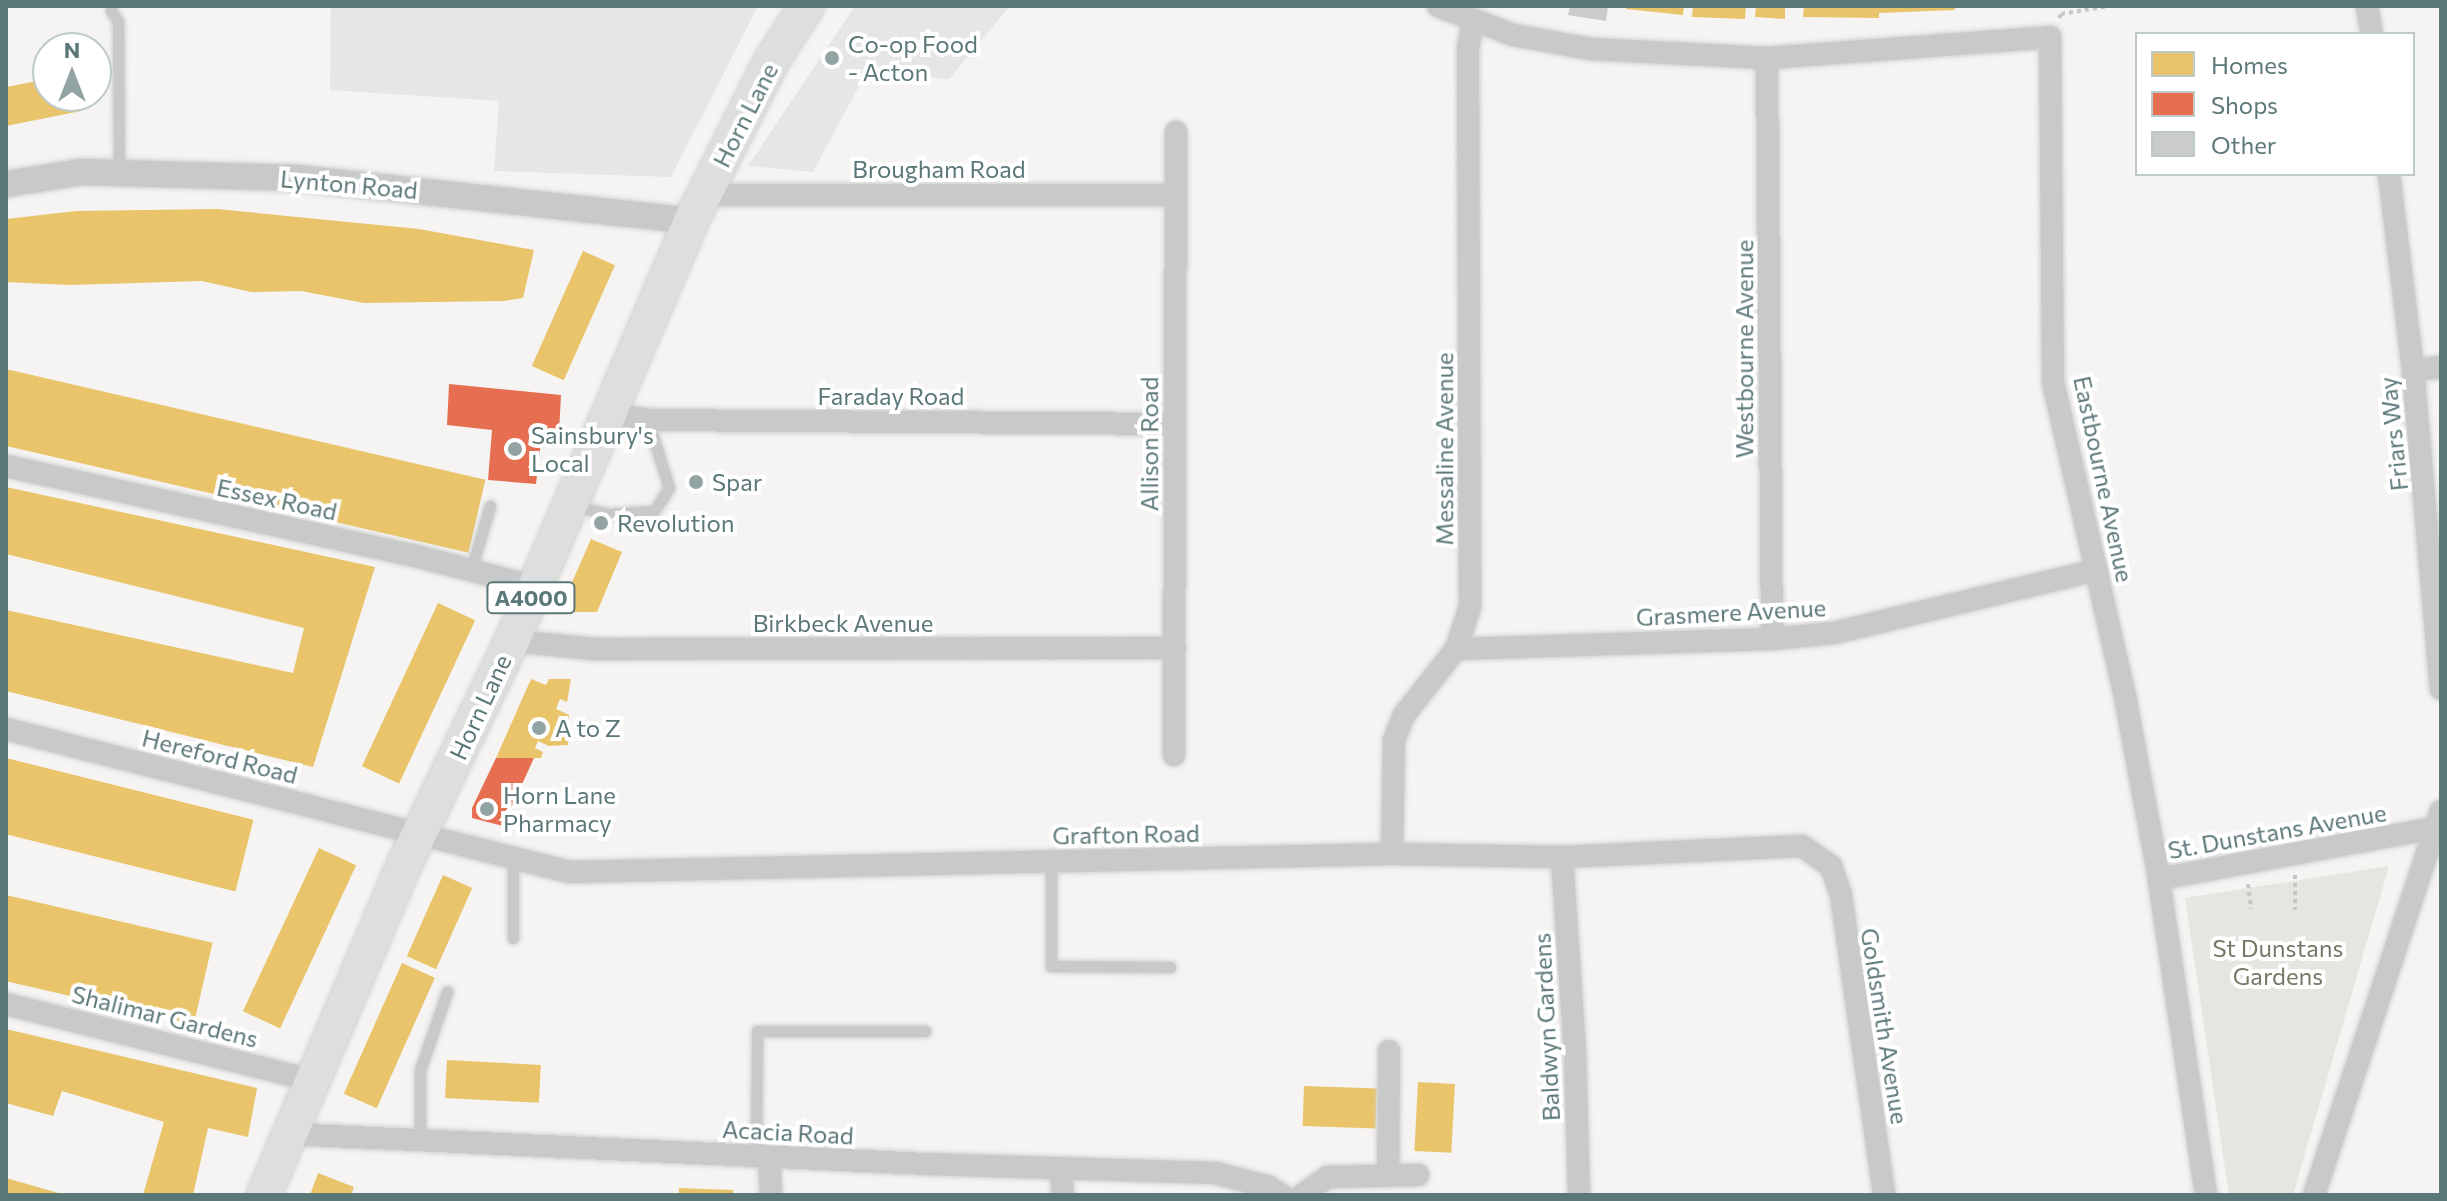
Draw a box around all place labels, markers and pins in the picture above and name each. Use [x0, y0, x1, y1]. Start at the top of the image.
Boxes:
place label: Co-op Food - Acton [848, 30, 978, 86]
marker: Co-op Food - Acton [823, 49, 841, 67]
place label: Sainsbury's Local [531, 421, 654, 477]
marker: Sainsbury's Local [506, 440, 524, 458]
place label: Spar [712, 468, 762, 496]
marker: Spar [687, 473, 705, 491]
place label: Revolution [617, 509, 734, 537]
marker: Revolution [592, 514, 610, 532]
place label: A to Z [555, 714, 621, 742]
marker: A to Z [530, 719, 548, 737]
place label: Horn Lane Pharmacy [503, 781, 616, 837]
marker: Horn Lane Pharmacy [478, 800, 496, 818]

